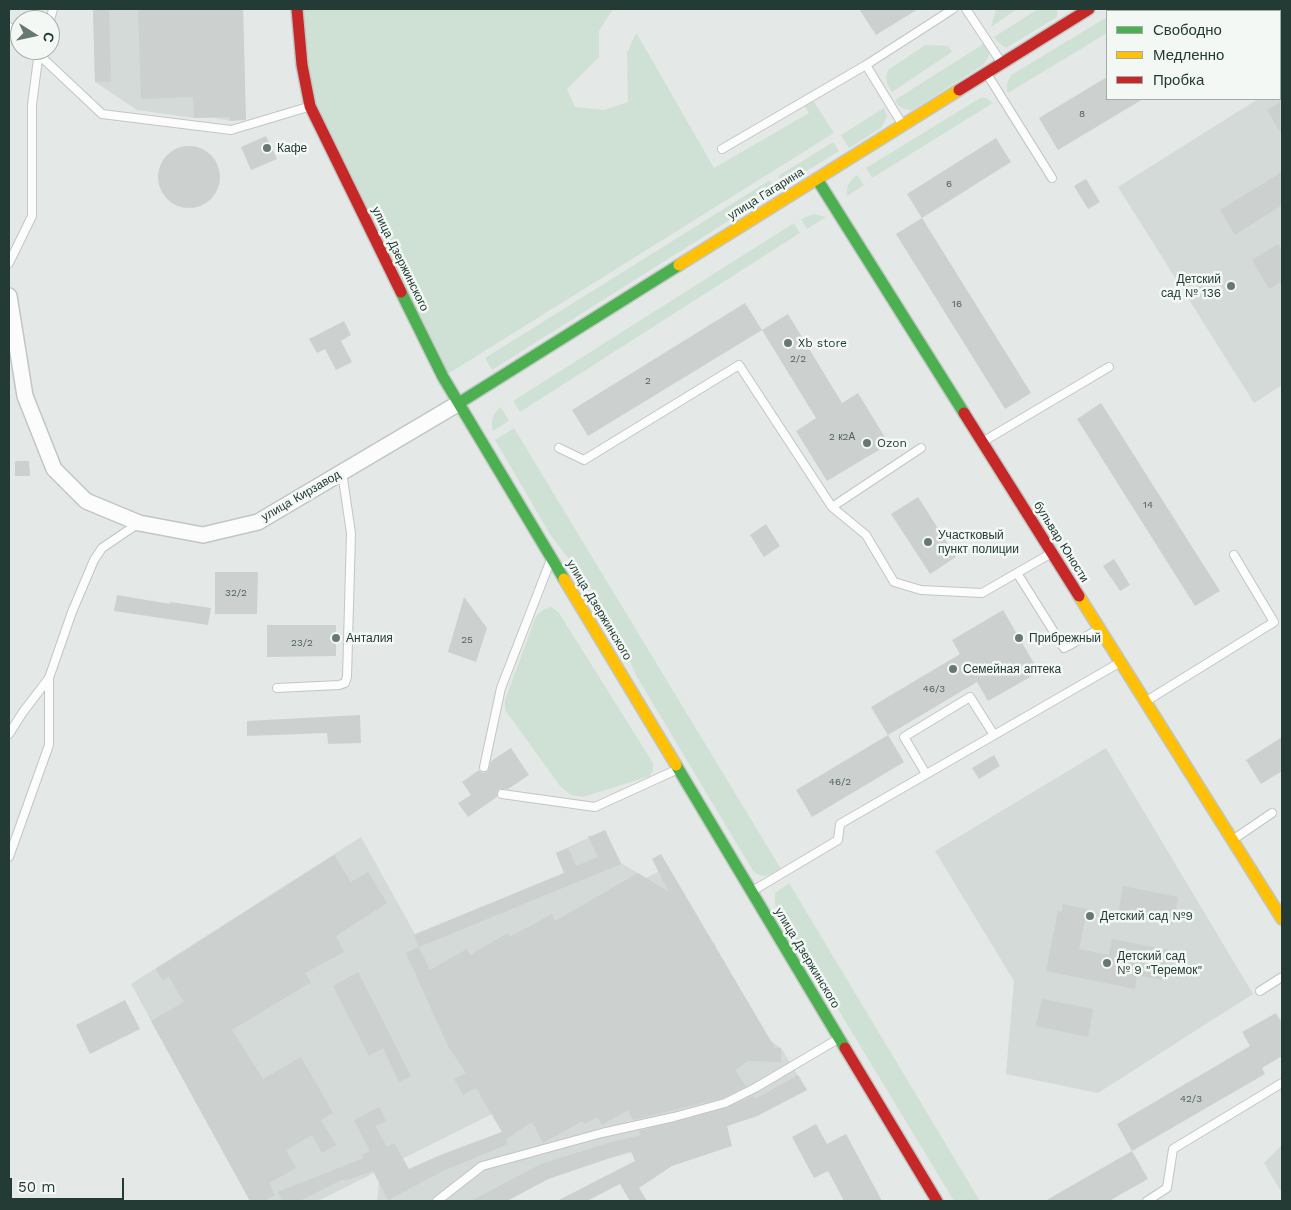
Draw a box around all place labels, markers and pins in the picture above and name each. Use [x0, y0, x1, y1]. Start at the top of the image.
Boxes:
place label: Кафе [277, 141, 307, 155]
marker: Кафе [261, 142, 273, 154]
place label: Детский сад № 136 [1161, 272, 1221, 300]
marker: Детский сад № 136 [1225, 280, 1237, 292]
place label: Xb store [798, 336, 847, 350]
marker: Xb store [782, 337, 794, 349]
place label: Ozon [877, 436, 907, 450]
marker: Ozon [861, 437, 873, 449]
place label: Участковый пункт полиции [938, 528, 1019, 556]
marker: Участковый пункт полиции [922, 536, 934, 548]
place label: Анталия [346, 631, 393, 645]
place label: Прибрежный [1029, 631, 1101, 645]
marker: Анталия [330, 632, 342, 644]
marker: Прибрежный [1013, 632, 1025, 644]
place label: Семейная аптека [963, 662, 1061, 676]
marker: Семейная аптека [947, 663, 959, 675]
place label: Детский сад №9 [1100, 909, 1193, 923]
marker: Детский сад №9 [1084, 910, 1096, 922]
place label: Детский сад № 9 "Теремок" [1117, 949, 1202, 977]
marker: Детский сад № 9 "Теремок" [1101, 957, 1113, 969]

